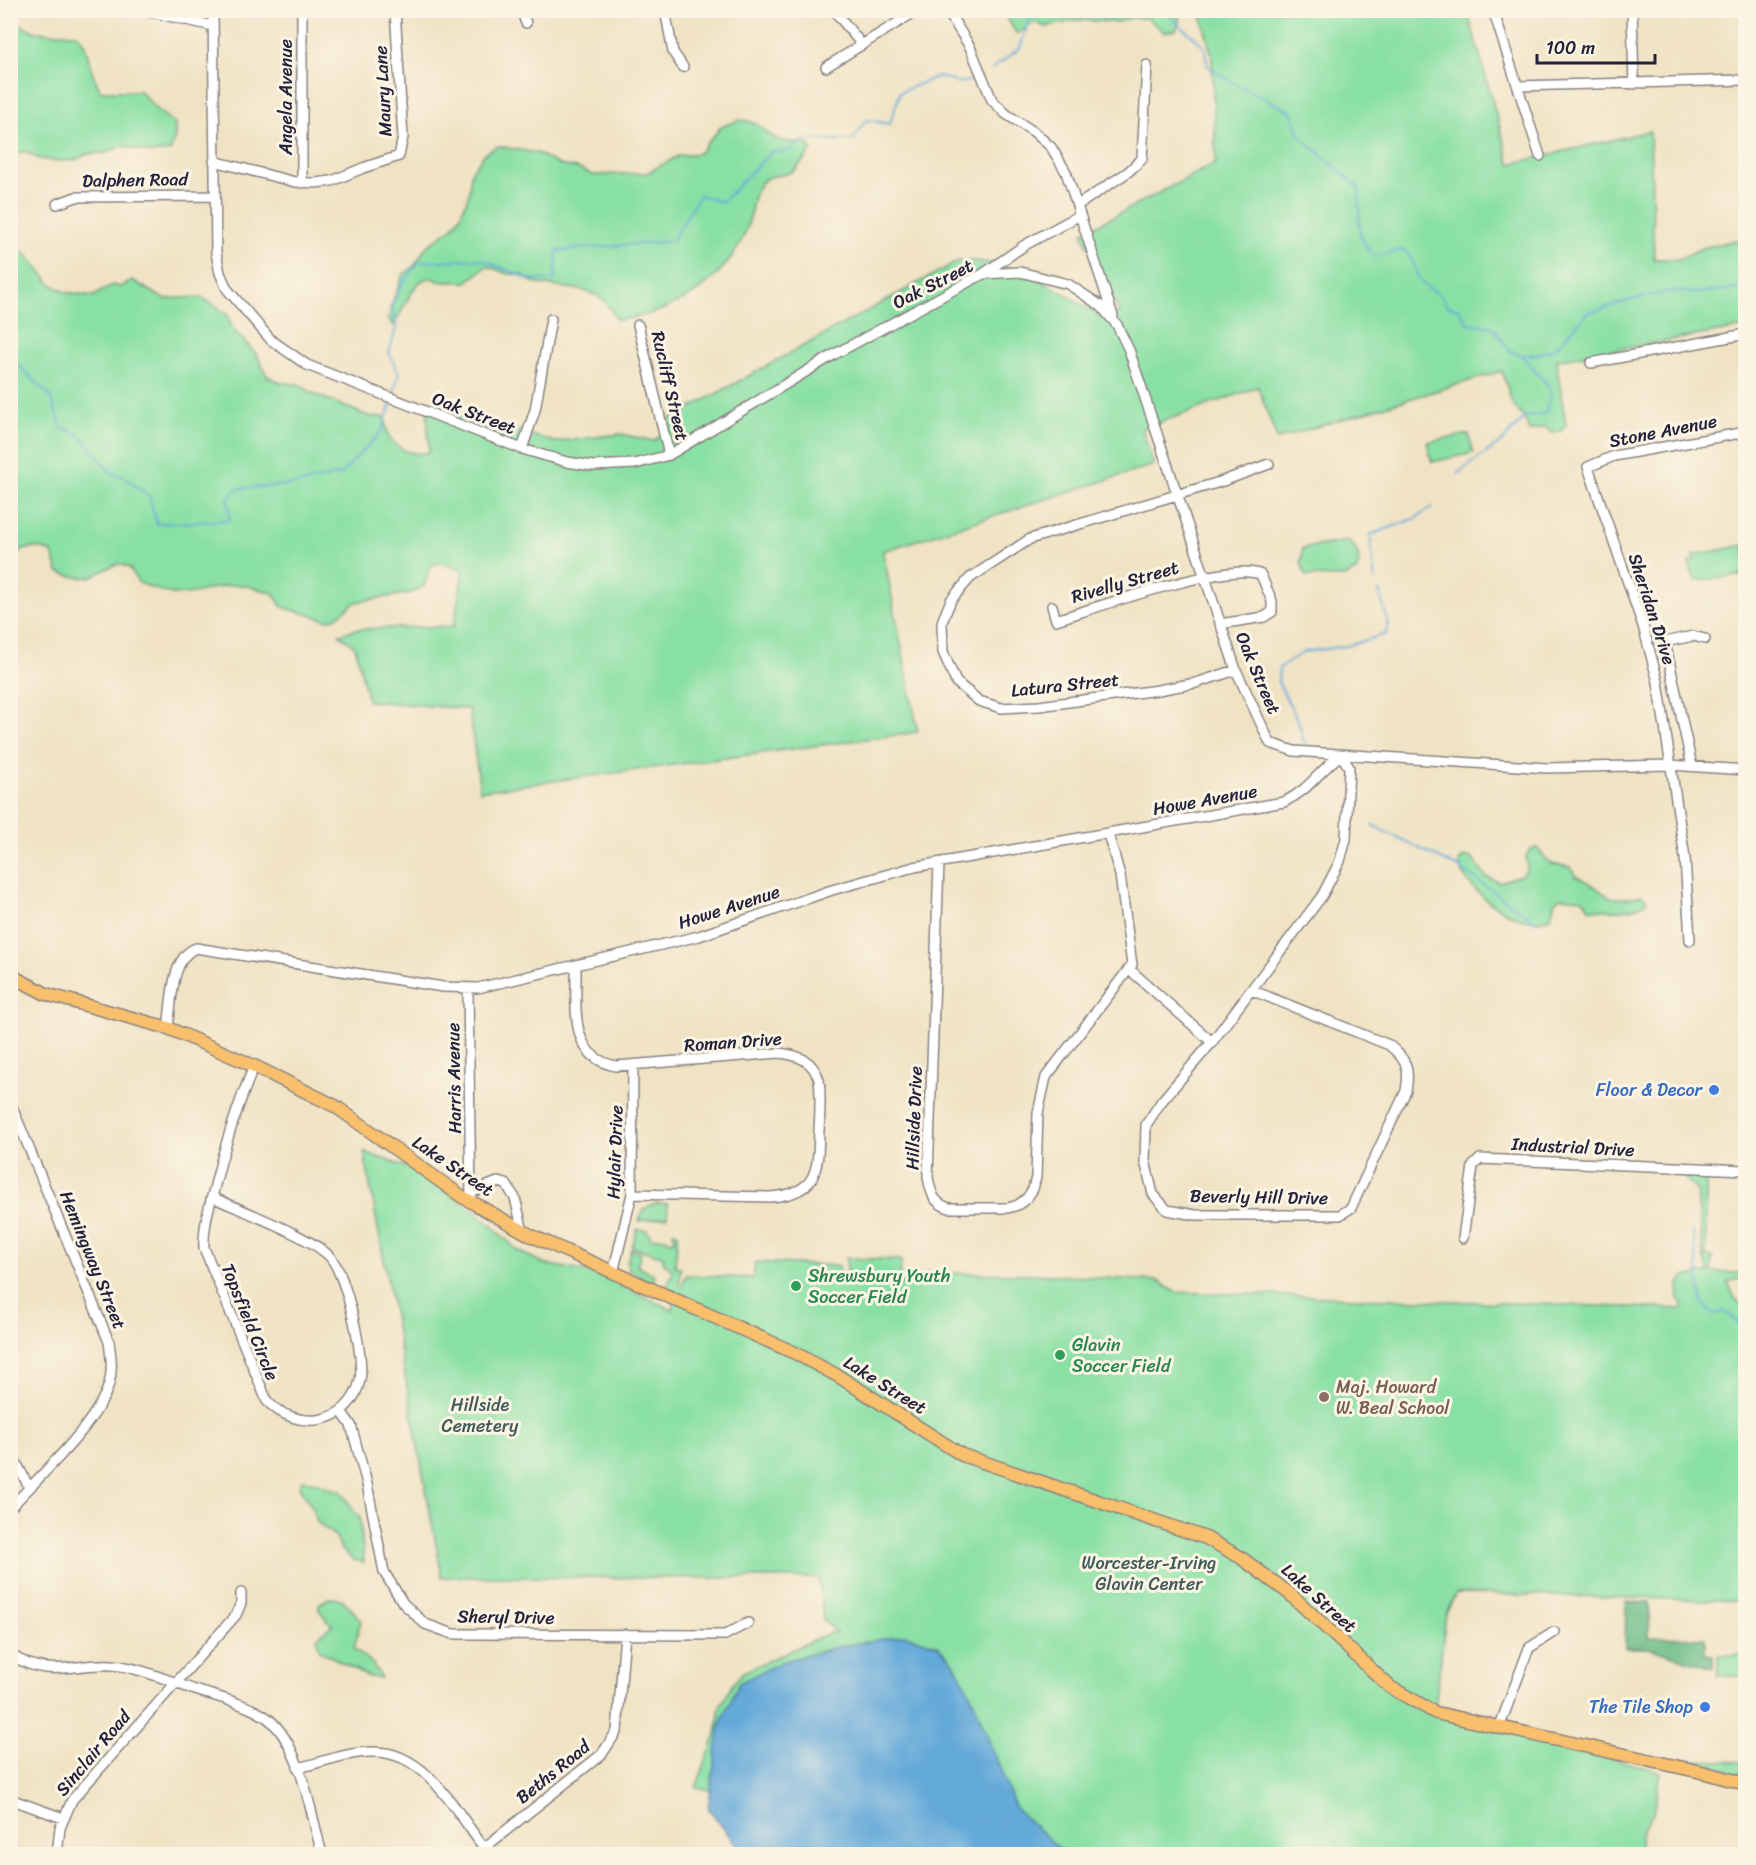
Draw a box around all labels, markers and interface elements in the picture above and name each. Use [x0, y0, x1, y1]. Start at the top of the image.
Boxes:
scale bar [1537, 27, 1656, 65]
text: 100 m [1546, 32, 1595, 64]
street label: Angela Avenue [270, 39, 302, 156]
street label: Maury Lane [365, 45, 401, 137]
street label: Dalphen Road [82, 163, 190, 197]
street label: Oak Street [887, 250, 979, 318]
street label: Rucliff Street [642, 328, 698, 444]
street label: Oak Street [428, 382, 521, 444]
street label: Stone Avenue [1606, 405, 1720, 457]
street label: Sheridan Drive [1619, 549, 1685, 669]
street label: Rivelly Street [1067, 551, 1183, 613]
street label: Oak Street [1226, 627, 1290, 720]
street label: Latura Street [1009, 663, 1121, 707]
street label: Howe Avenue [1150, 775, 1260, 825]
street label: Howe Avenue [674, 875, 784, 939]
street label: Harris Avenue [437, 1022, 471, 1134]
street label: Roman Drive [683, 1023, 783, 1061]
street label: Hillside Drive [896, 1066, 932, 1170]
place label: Floor & Decor [1596, 1074, 1704, 1106]
marker: Floor & Decor [1707, 1083, 1721, 1097]
street label: Hylair Drive [597, 1104, 633, 1200]
street label: Lake Street [405, 1127, 501, 1205]
street label: Industrial Drive [1510, 1128, 1635, 1166]
street label: Beverly Hill Drive [1190, 1180, 1328, 1214]
street label: Hemingway Street [51, 1186, 135, 1334]
street label: Topsfield Circle [212, 1258, 288, 1386]
place label: Shrewsbury Youth Soccer Field [808, 1260, 950, 1313]
marker: Shrewsbury Youth Soccer Field [789, 1279, 803, 1293]
place label: Glavin Soccer Field [1072, 1329, 1172, 1382]
street label: Lake Street [837, 1347, 933, 1423]
marker: Glavin Soccer Field [1053, 1348, 1067, 1362]
place label: Maj. Howard W. Beal School [1336, 1371, 1450, 1424]
park label: Hillside Cemetery [442, 1389, 519, 1442]
marker: Maj. Howard W. Beal School [1317, 1390, 1331, 1404]
park label: Worcester-Irving Glavin Center [1082, 1547, 1216, 1600]
street label: Lake Street [1274, 1555, 1364, 1641]
street label: Sheryl Drive [457, 1600, 555, 1634]
place label: The Tile Shop [1589, 1691, 1693, 1723]
marker: The Tile Shop [1698, 1700, 1712, 1714]
street label: Sinclair Road [47, 1701, 140, 1803]
street label: Beths Road [509, 1731, 599, 1812]

